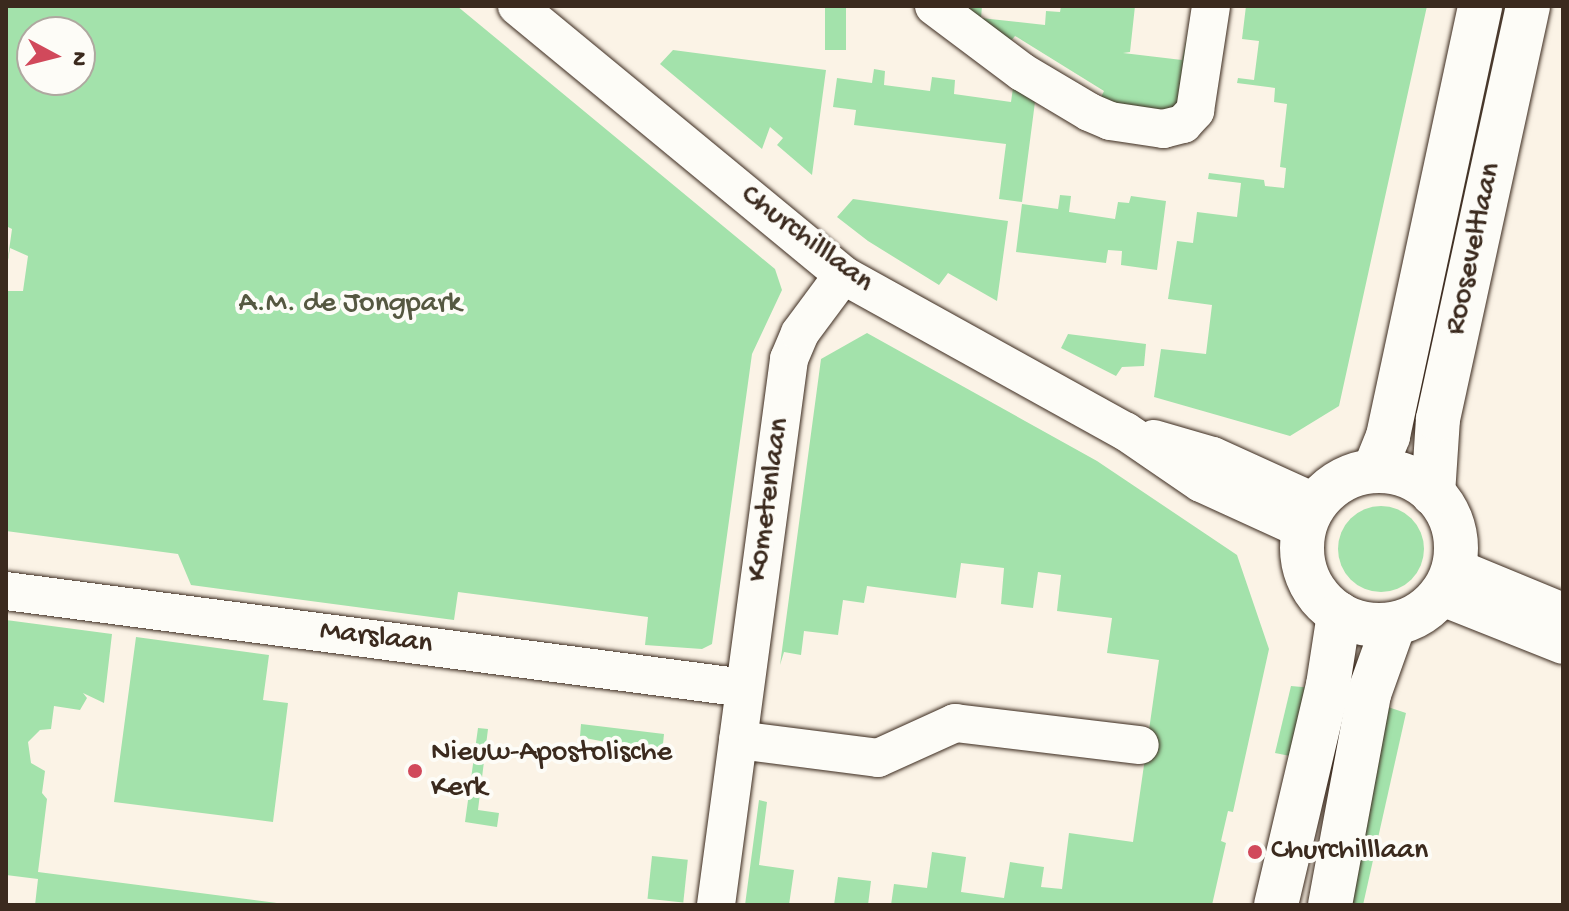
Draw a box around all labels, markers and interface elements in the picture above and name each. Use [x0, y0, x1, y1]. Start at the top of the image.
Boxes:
north arrow [16, 16, 96, 96]
text: N [64, 50, 92, 67]
street label: Rooseveltlaan [1439, 160, 1511, 338]
street label: Churchilllaan [732, 178, 880, 302]
park label: A.M. de Jongpark [239, 287, 461, 323]
street label: Kometenlaan [741, 416, 799, 584]
street label: Marslaan [318, 614, 434, 664]
place label: Nieuw-Apostolische Kerk [431, 736, 672, 806]
marker: Nieuw-Apostolische Kerk [406, 762, 424, 780]
place label: Churchilllaan [1271, 834, 1428, 870]
marker: Churchilllaan [1246, 843, 1264, 861]

